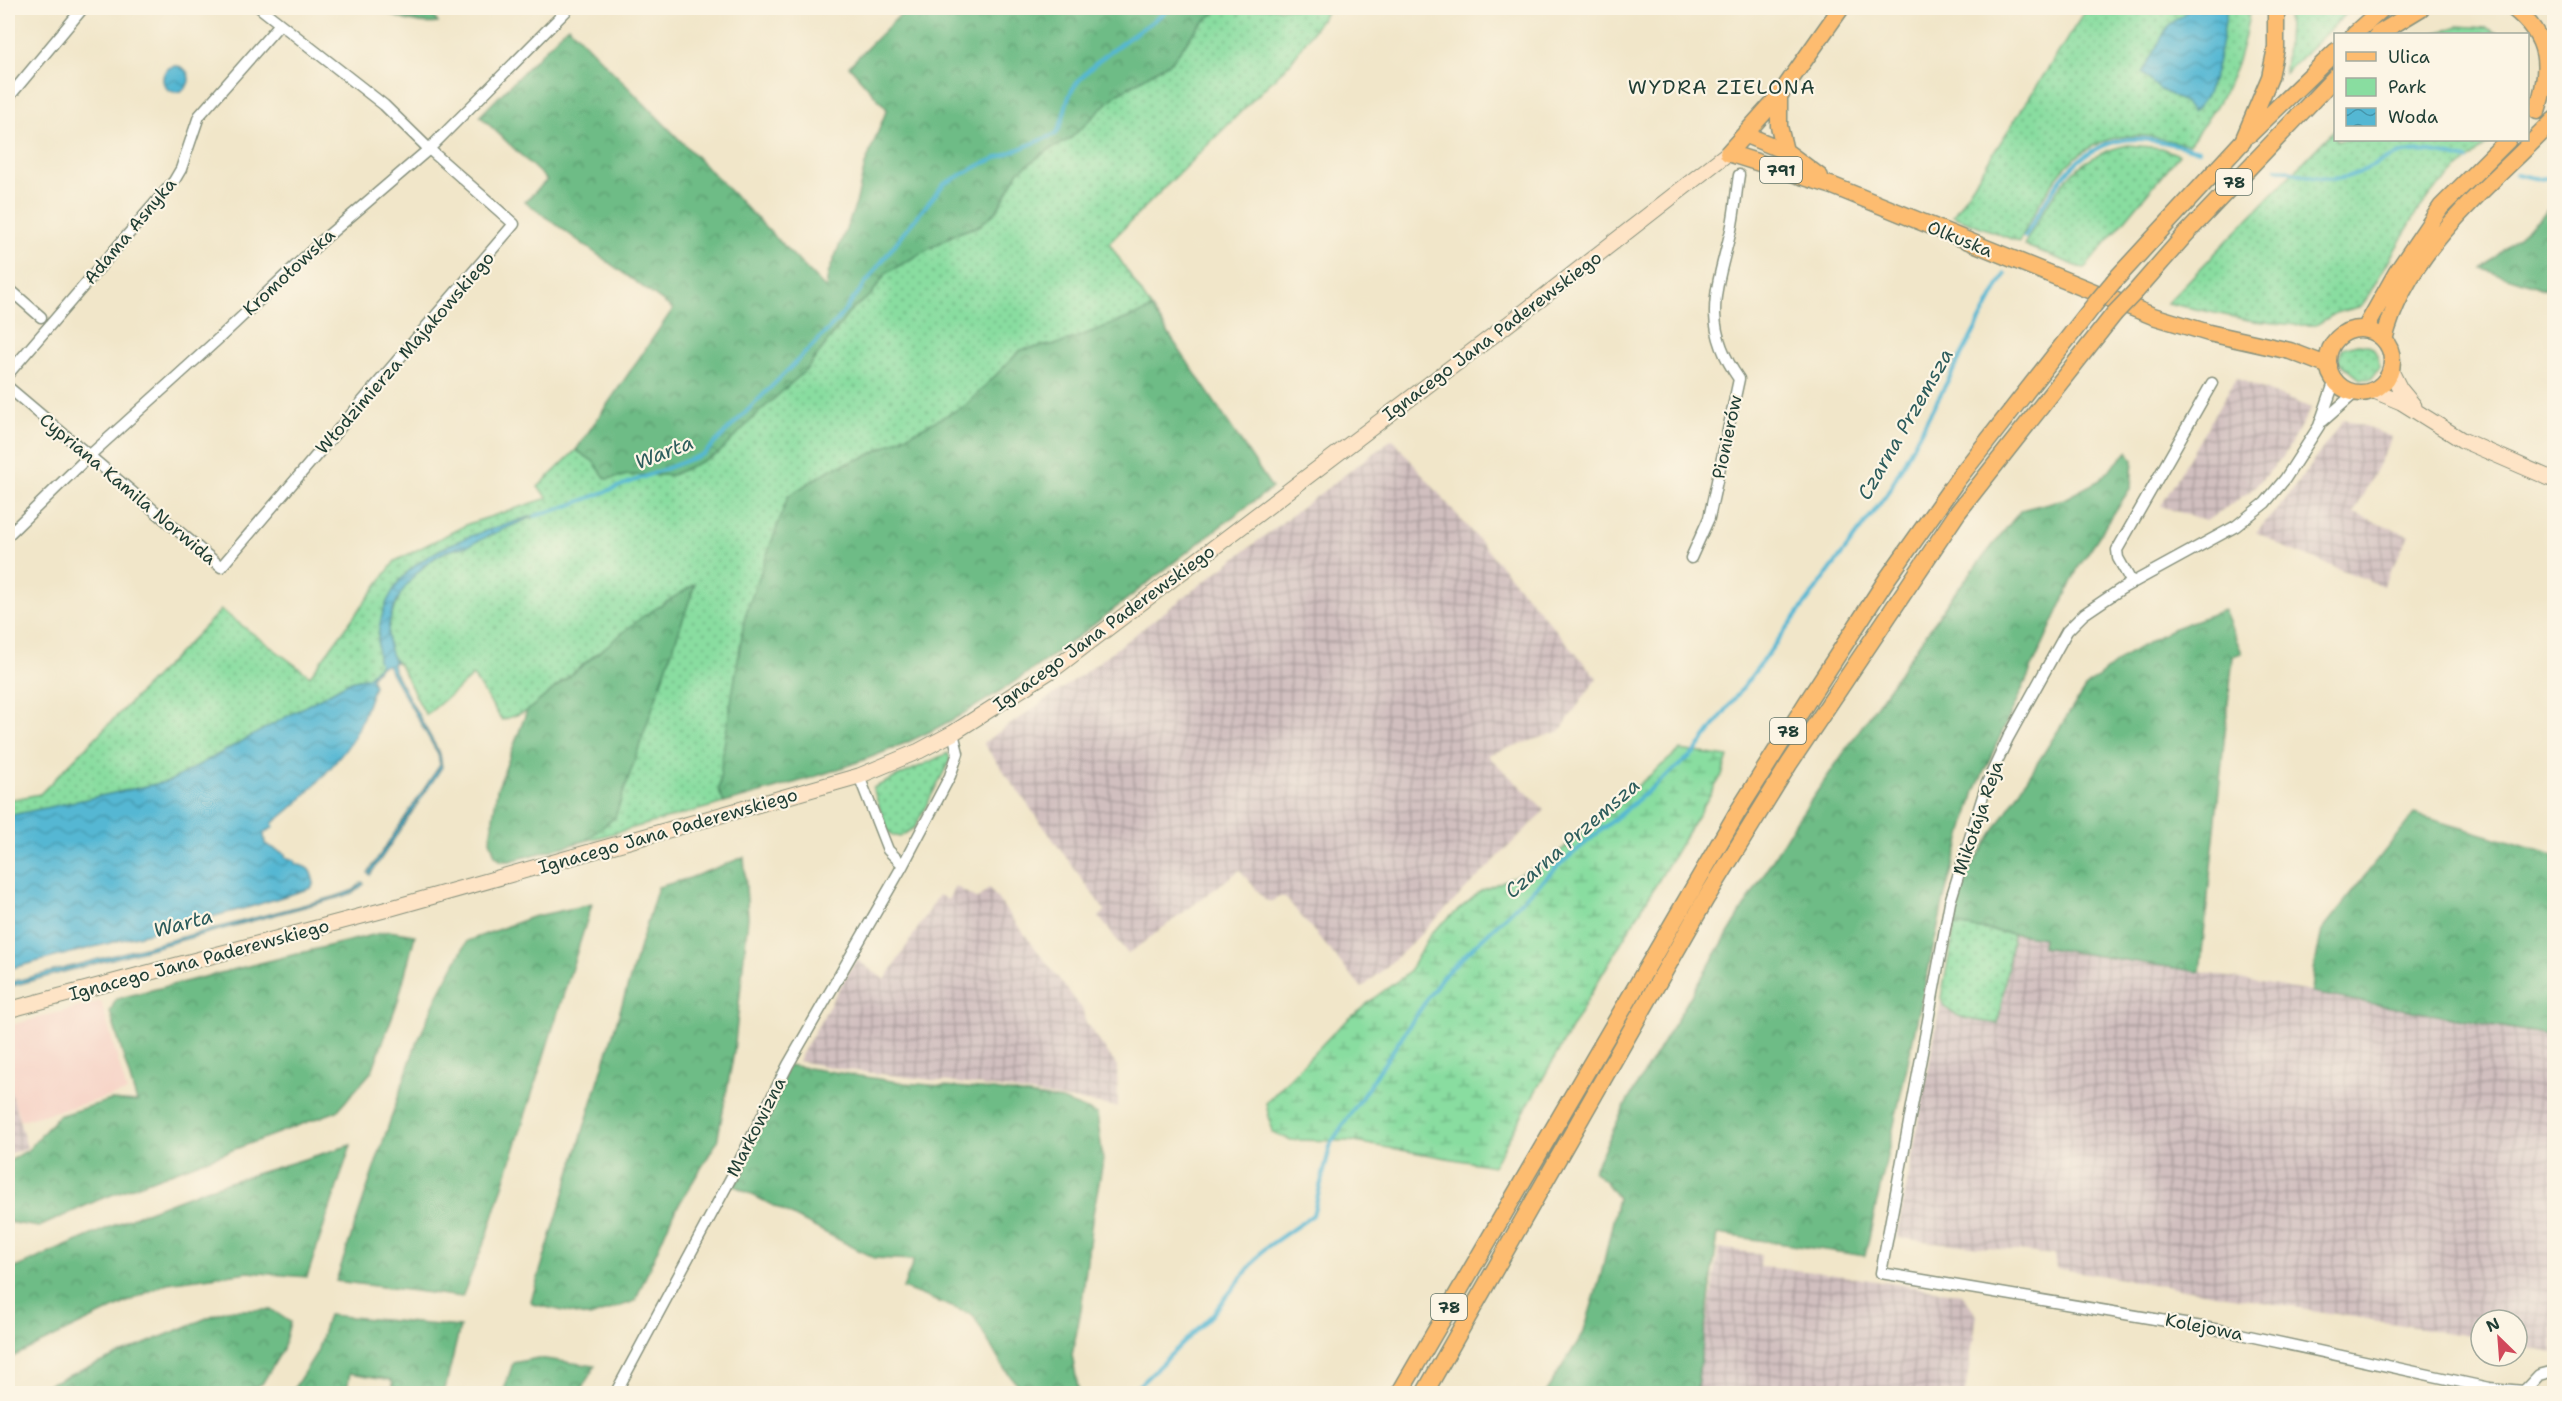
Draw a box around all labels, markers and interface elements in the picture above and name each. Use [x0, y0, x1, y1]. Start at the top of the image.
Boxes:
legend [2334, 33, 2529, 141]
text: Ulica [2388, 45, 2430, 69]
district label: WYDRA ZIELONA [1628, 74, 1816, 100]
text: Park [2388, 75, 2427, 99]
text: Woda [2388, 105, 2438, 129]
road number: 791 [1760, 157, 1802, 183]
road number: 78 [2216, 169, 2252, 195]
street label: Adama Asnyka [78, 173, 182, 289]
street label: Olkuska [1924, 215, 1996, 263]
street label: Kromołowska [238, 223, 340, 321]
street label: Ignacego Jana Paderewskiego [1378, 246, 1606, 426]
street label: Włodzimierza Majakowskiego [310, 247, 500, 459]
water label: Czarna Przemsza [1851, 344, 1959, 504]
street label: Pionierów [1706, 392, 1748, 481]
street label: Cypriana Kamila Norwida [34, 408, 222, 570]
water label: Warta [631, 429, 697, 475]
street label: Ignacego Jana Paderewskiego [988, 539, 1220, 717]
road number: 78 [1770, 718, 1806, 744]
street label: Mikołaja Reja [1947, 758, 2009, 878]
water label: Czarna Przemsza [1499, 772, 1645, 904]
street label: Ignacego Jana Paderewskiego [536, 782, 800, 880]
water label: Warta [150, 903, 216, 943]
street label: Ignacego Jana Paderewskiego [66, 914, 332, 1006]
street label: Markowizna [721, 1073, 791, 1181]
road number: 78 [1431, 1294, 1467, 1320]
street label: Kolejowa [2163, 1308, 2245, 1346]
north arrow [2469, 1308, 2529, 1368]
text: N [2483, 1313, 2503, 1337]

